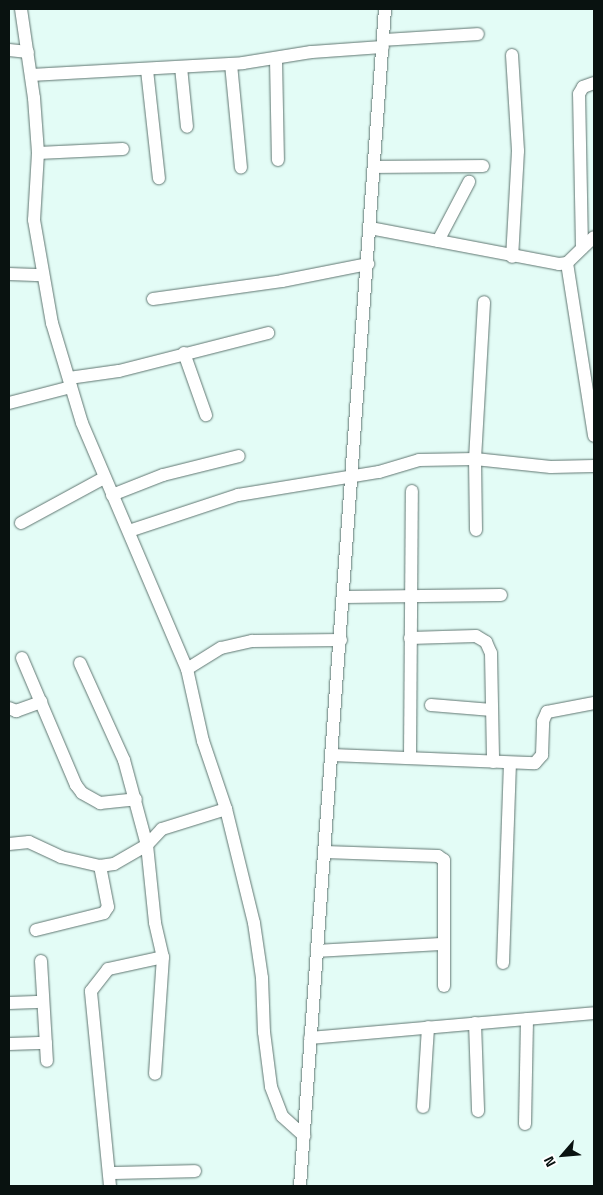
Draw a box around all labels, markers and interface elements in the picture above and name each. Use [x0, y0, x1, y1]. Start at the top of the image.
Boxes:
north arrow [538, 1130, 588, 1180]
text: N [538, 1153, 561, 1171]

